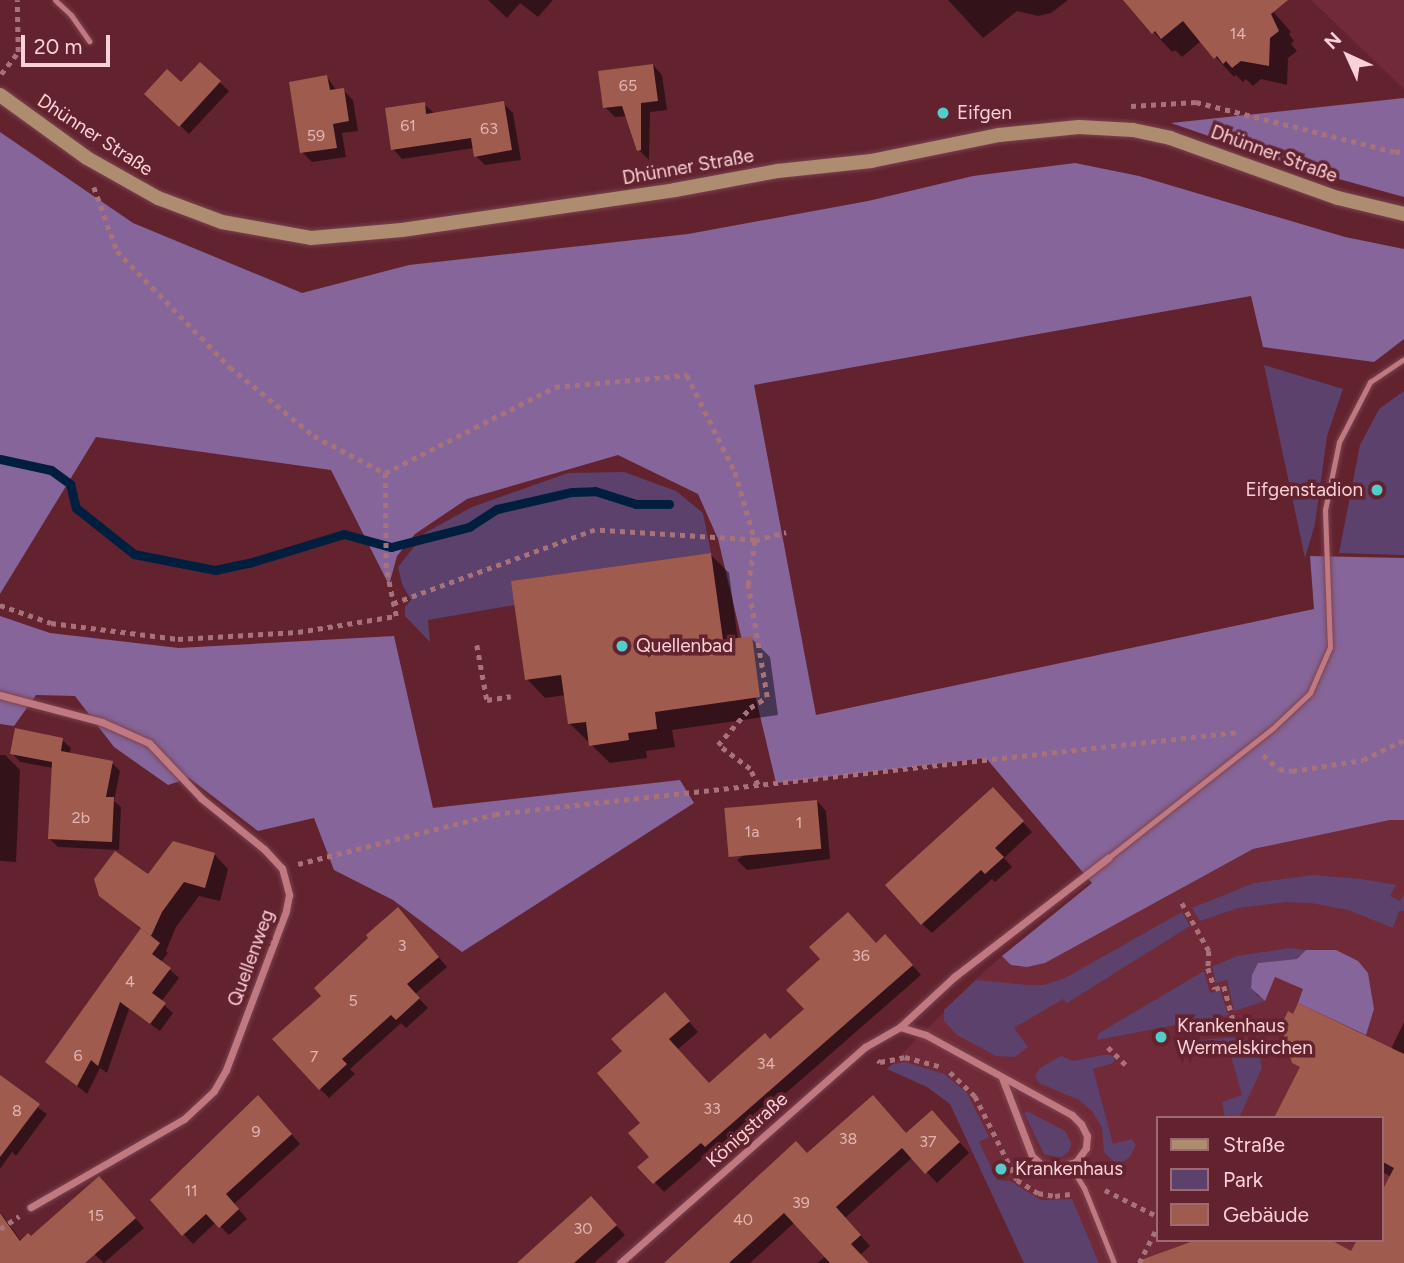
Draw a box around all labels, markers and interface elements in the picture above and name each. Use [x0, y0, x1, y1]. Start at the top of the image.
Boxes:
scale bar [24, 21, 114, 65]
north arrow [1313, 21, 1383, 91]
house number: 14 [1230, 24, 1246, 44]
text: N [1319, 27, 1346, 54]
text: 20 m [34, 34, 82, 59]
house number: 65 [619, 76, 637, 96]
street label: Dhünner Straße [33, 89, 157, 181]
place label: Eifgen [957, 102, 1012, 124]
marker: Eifgen [935, 105, 951, 121]
house number: 61 [400, 116, 416, 136]
house number: 63 [480, 119, 498, 139]
street label: Dhünner Straße [1208, 121, 1340, 187]
house number: 59 [307, 126, 325, 146]
street label: Dhünner Straße [621, 144, 755, 190]
place label: Eifgenstadion [1245, 479, 1363, 501]
marker: Eifgenstadion [1369, 482, 1385, 498]
place label: Quellenbad [636, 635, 733, 657]
marker: Quellenbad [614, 638, 630, 654]
house number: 2b [72, 808, 90, 828]
house number: 1 [796, 813, 802, 833]
house number: 1a [745, 822, 759, 842]
street label: Quellenweg [223, 907, 279, 1009]
house number: 3 [398, 936, 406, 956]
house number: 36 [852, 946, 870, 966]
house number: 4 [125, 972, 135, 992]
house number: 5 [348, 991, 358, 1011]
place label: Krankenhaus Wermelskirchen [1177, 1015, 1313, 1059]
marker: Krankenhaus Wermelskirchen [1151, 1027, 1171, 1047]
house number: 6 [73, 1046, 83, 1066]
house number: 7 [310, 1047, 318, 1067]
house number: 34 [757, 1054, 775, 1074]
street label: Königstraße [702, 1087, 792, 1173]
house number: 33 [703, 1099, 721, 1119]
house number: 8 [12, 1101, 22, 1121]
legend [1156, 1116, 1383, 1242]
house number: 9 [251, 1122, 261, 1142]
house number: 38 [839, 1129, 857, 1149]
house number: 37 [919, 1132, 937, 1152]
text: Straße [1223, 1132, 1285, 1157]
place label: Krankenhaus [1015, 1158, 1123, 1180]
marker: Krankenhaus [993, 1161, 1009, 1177]
text: Park [1223, 1167, 1263, 1192]
house number: 11 [184, 1181, 198, 1201]
house number: 39 [792, 1193, 810, 1213]
text: Gebäude [1223, 1202, 1309, 1227]
house number: 15 [88, 1206, 104, 1226]
house number: 40 [733, 1210, 753, 1230]
house number: 30 [574, 1219, 592, 1239]

